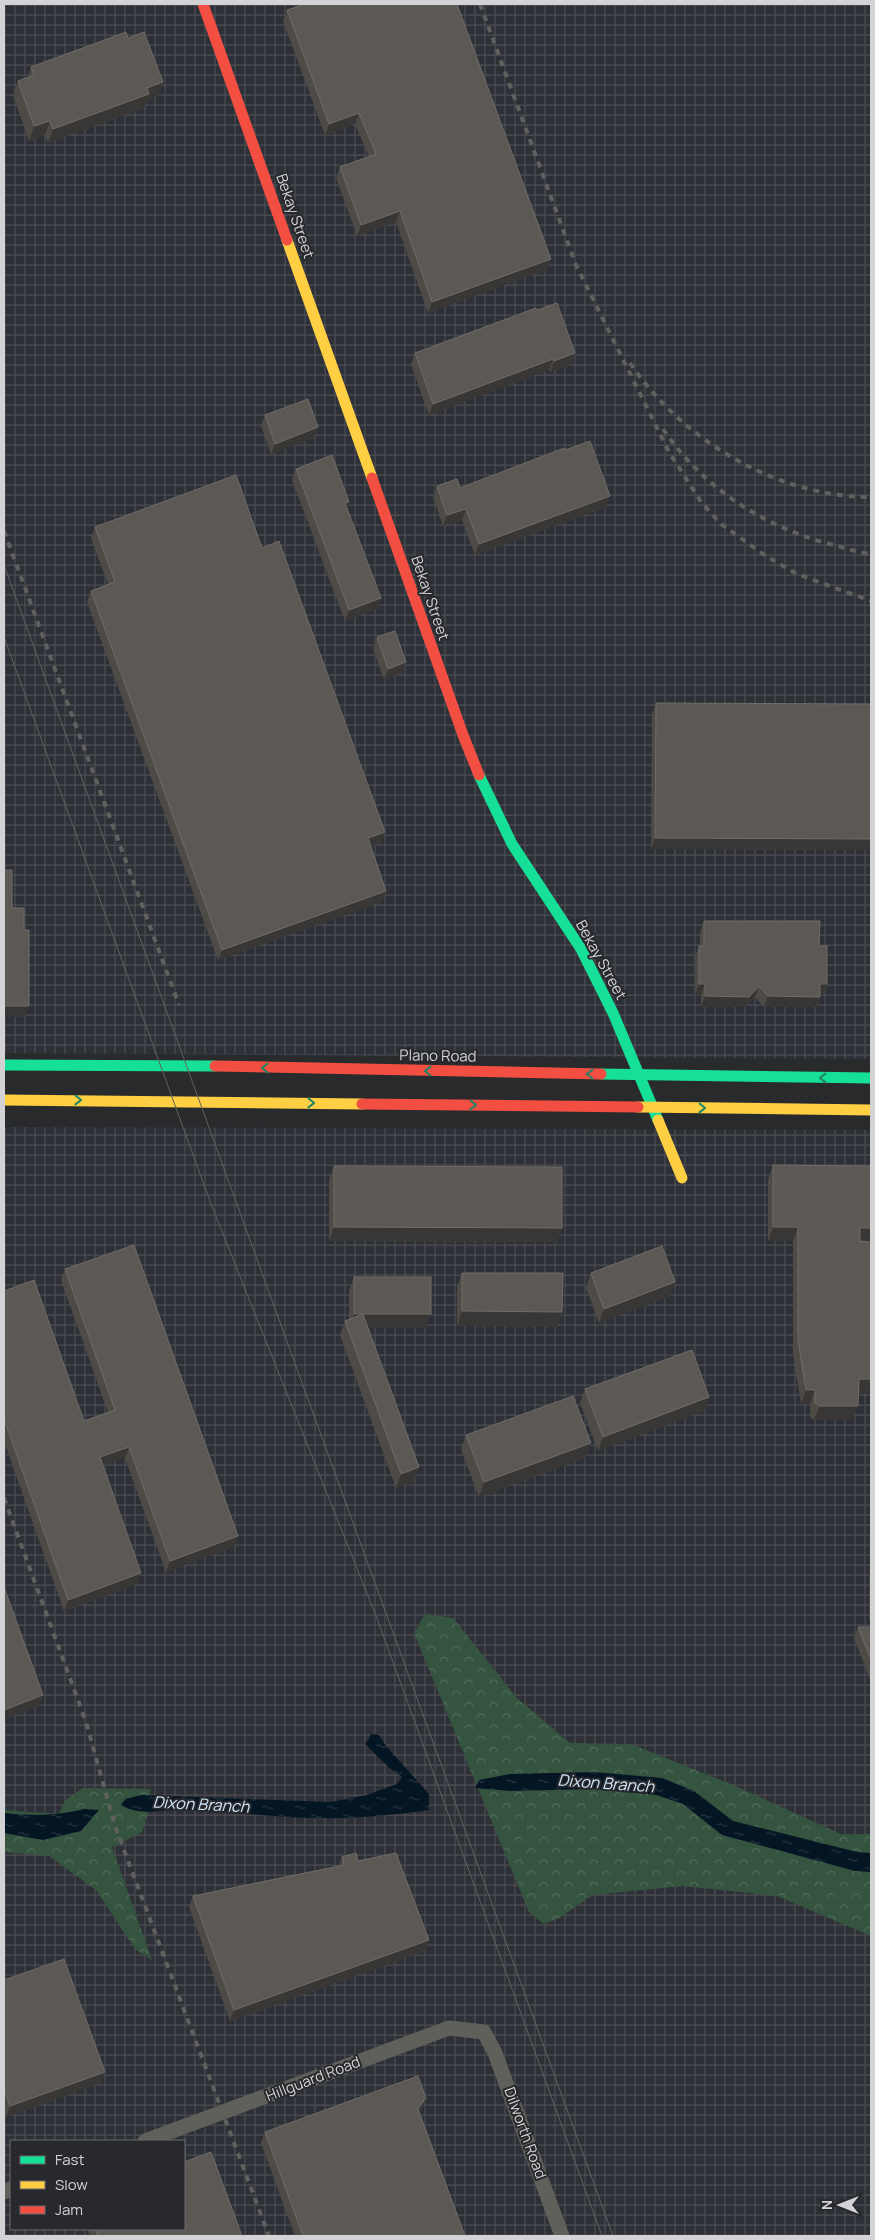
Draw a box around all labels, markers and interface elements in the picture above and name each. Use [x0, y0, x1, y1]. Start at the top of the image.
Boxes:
street label: Bekay Street [271, 171, 320, 261]
street label: Bekay Street [406, 553, 455, 643]
street label: Bekay Street [571, 916, 632, 1003]
street label: Plano Road [399, 1044, 477, 1067]
one-way arrow [261, 1063, 269, 1073]
one-way arrow [424, 1066, 432, 1076]
one-way arrow [586, 1069, 594, 1080]
one-way arrow [818, 1073, 826, 1083]
one-way arrow [75, 1095, 83, 1106]
one-way arrow [308, 1098, 315, 1108]
one-way arrow [470, 1099, 478, 1110]
one-way arrow [698, 1103, 706, 1113]
water label: Dixon Branch [557, 1769, 655, 1797]
water label: Dixon Branch [152, 1790, 250, 1818]
street label: Hillguard Road [263, 2051, 363, 2106]
street label: Dilworth Road [499, 2084, 552, 2182]
legend [10, 2140, 185, 2230]
text: Fast [55, 2149, 84, 2170]
text: Slow [55, 2174, 88, 2195]
north arrow [815, 2180, 865, 2230]
text: Jam [55, 2199, 83, 2220]
text: N [817, 2200, 836, 2210]

